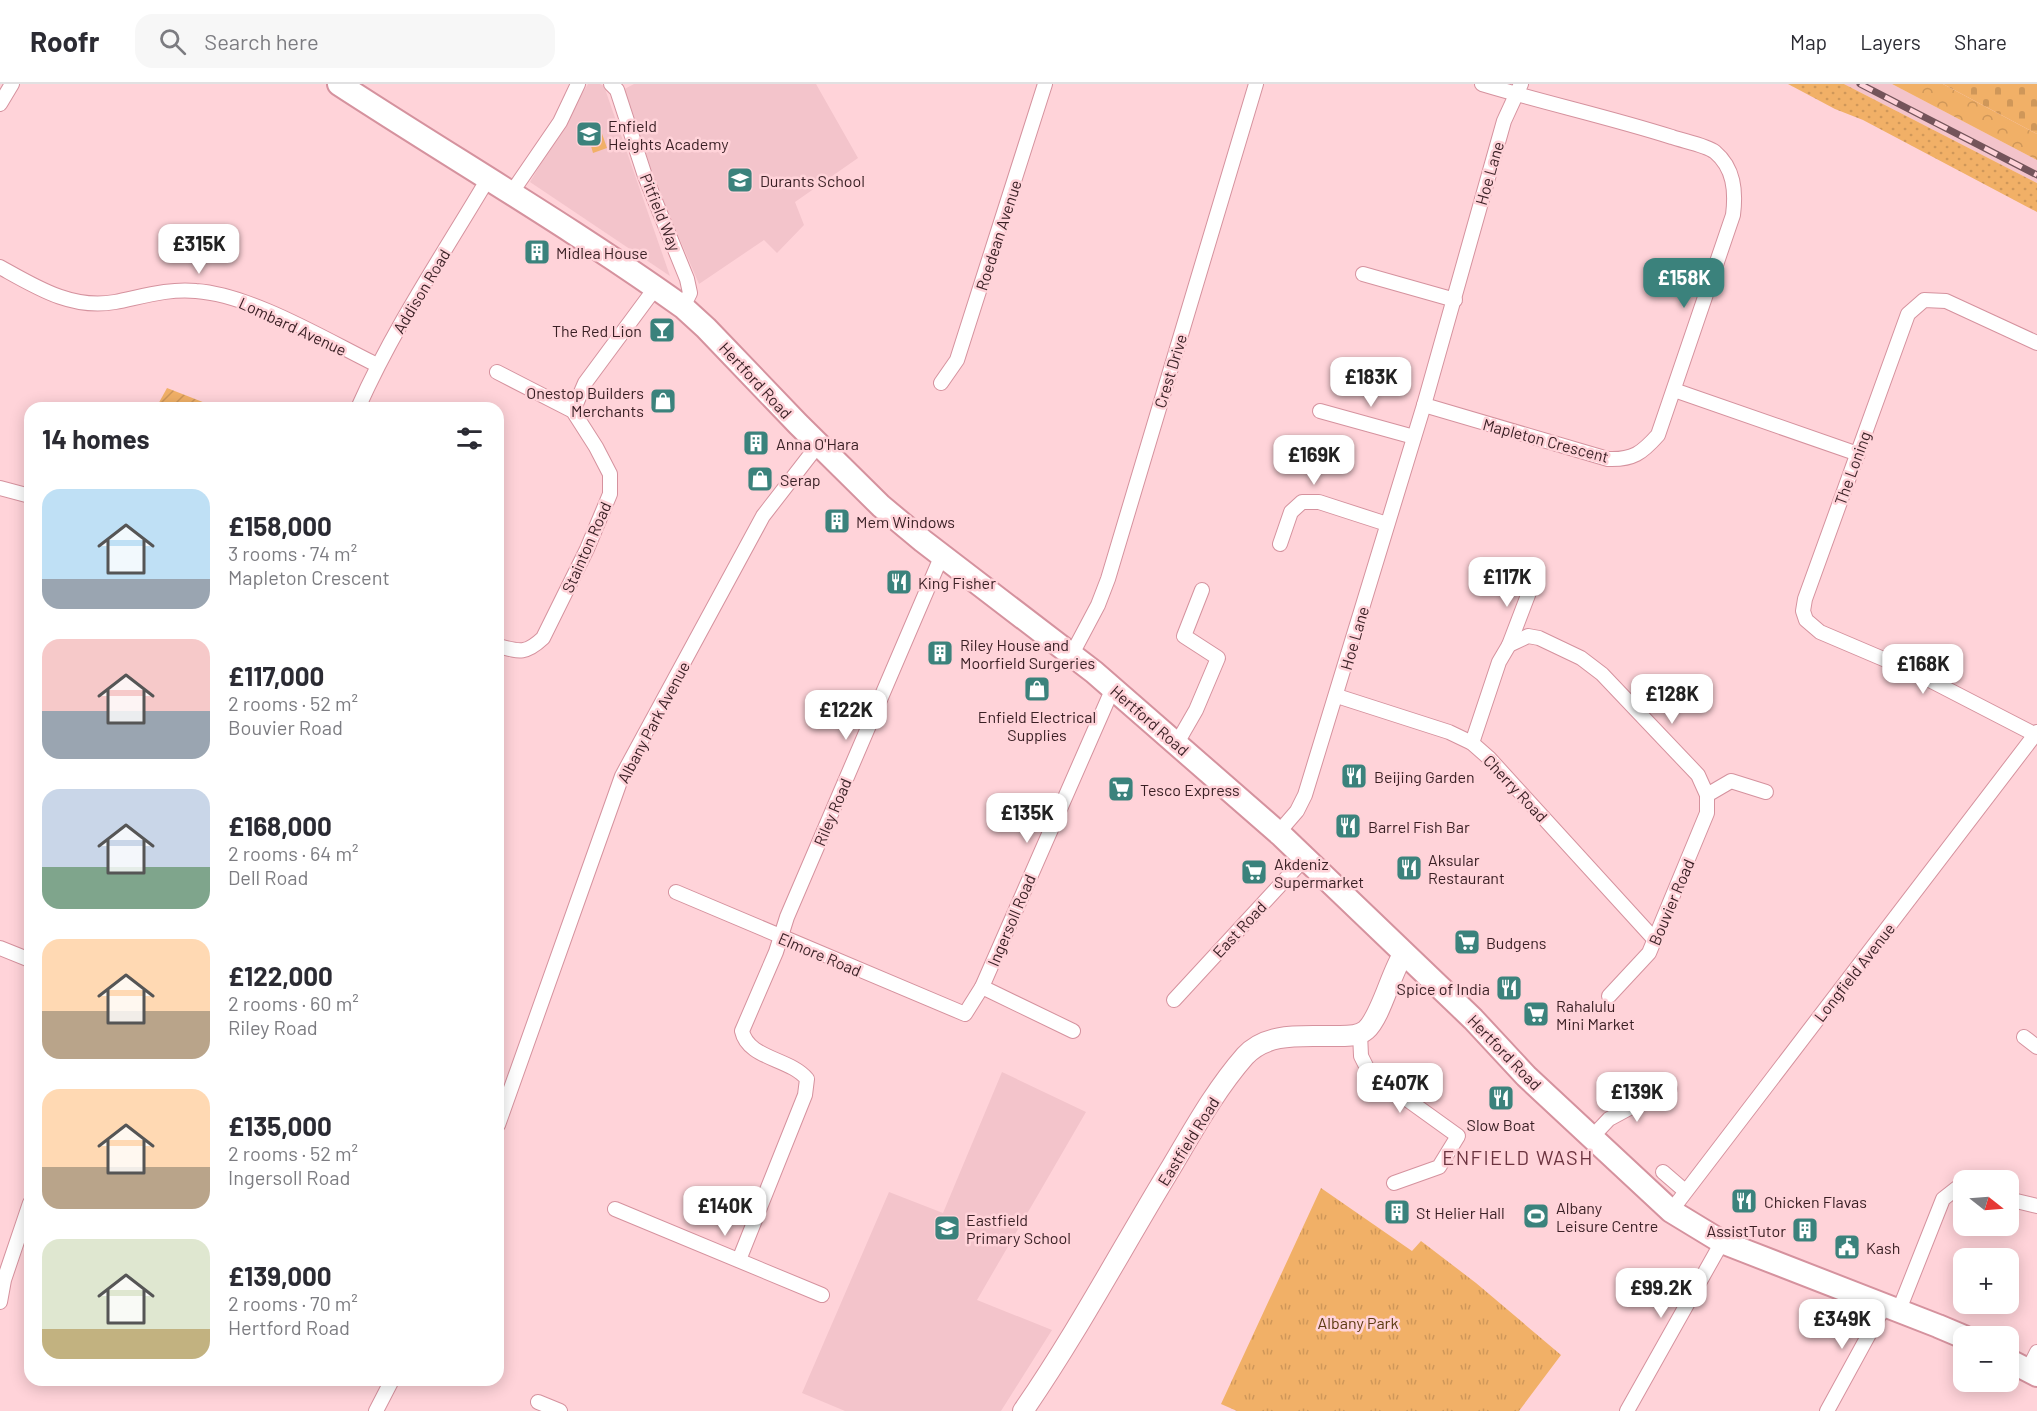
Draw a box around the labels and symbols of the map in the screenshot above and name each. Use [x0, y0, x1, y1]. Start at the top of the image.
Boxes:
place label: Enfield Heights Academy [608, 116, 729, 153]
school or university icon: Enfield Heights Academy [574, 119, 604, 149]
street label: Hoe Lane [1471, 139, 1507, 207]
school or university icon: Durants School [725, 165, 755, 195]
street label: Pitfield Way [637, 170, 685, 254]
place label: Durants School [760, 171, 865, 190]
street label: Roedean Avenue [971, 177, 1025, 293]
pin: £315K [157, 224, 241, 275]
building icon: Midlea House [522, 237, 552, 267]
place label: Midlea House [556, 243, 648, 262]
street label: Addison Road [388, 246, 454, 336]
pin: £158K [1642, 258, 1726, 309]
street label: Lombard Avenue [236, 293, 350, 359]
bar icon: The Red Lion [647, 315, 677, 345]
place label: The Red Lion [552, 321, 642, 340]
street label: Crest Drive [1150, 332, 1190, 410]
street label: Hertford Road [716, 338, 796, 422]
pin: £183K [1329, 357, 1413, 408]
place label: Onestop Builders Merchants [526, 383, 644, 420]
shop icon: Onestop Builders Merchants [648, 386, 678, 416]
street label: Mapleton Crescent [1481, 414, 1611, 466]
building icon: Anna O'Hara [741, 428, 771, 458]
street label: The Loning [1830, 429, 1874, 507]
place label: Anna O'Hara [776, 434, 859, 453]
pin: £169K [1272, 435, 1356, 486]
shop icon: Serap [745, 464, 775, 494]
place label: Serap [780, 470, 821, 489]
street label: Stainton Road [557, 499, 615, 595]
building icon: Mem Windows [822, 506, 852, 536]
place label: Mem Windows [856, 512, 955, 531]
pin: £117K [1465, 557, 1549, 608]
restaurant icon: King Fisher [884, 567, 914, 597]
place label: King Fisher [918, 573, 996, 592]
street label: Hoe Lane [1336, 604, 1372, 672]
place label: Riley House and Moorfield Surgeries [960, 635, 1095, 672]
building icon: Riley House and Moorfield Surgeries [925, 638, 955, 668]
pin: £168K [1881, 644, 1965, 695]
street label: Albany Park Avenue [613, 658, 693, 786]
shop icon: Enfield Electrical Supplies [1022, 674, 1052, 704]
pin: £128K [1630, 674, 1714, 725]
street label: Hertford Road [1107, 681, 1193, 759]
pin: £122K [804, 690, 888, 741]
place label: Enfield Electrical Supplies [978, 707, 1096, 744]
street label: Cherry Road [1480, 751, 1552, 825]
restaurant icon: Beijing Garden [1339, 761, 1369, 791]
place label: Beijing Garden [1374, 767, 1475, 786]
supermarket icon: Tesco Express [1106, 774, 1136, 804]
street label: Riley Road [809, 775, 855, 849]
place label: Tesco Express [1140, 780, 1240, 799]
pin: £135K [985, 793, 1069, 844]
restaurant icon: Barrel Fish Bar [1333, 811, 1363, 841]
place label: Barrel Fish Bar [1368, 817, 1470, 836]
place label: Aksular Restaurant [1428, 850, 1505, 887]
restaurant icon: Aksular Restaurant [1394, 853, 1424, 883]
place label: Akdeniz Supermarket [1274, 854, 1364, 891]
street label: Bouvier Road [1644, 856, 1698, 948]
supermarket icon: Akdeniz Supermarket [1239, 857, 1269, 887]
street label: Ingersoll Road [983, 871, 1039, 969]
street label: East Road [1208, 897, 1270, 961]
street label: Longfield Avenue [1810, 919, 1898, 1025]
supermarket icon: Budgens [1452, 927, 1482, 957]
street label: Elmore Road [776, 928, 864, 980]
place label: Budgens [1486, 933, 1547, 952]
restaurant icon: Spice of India [1494, 973, 1524, 1003]
place label: Spice of India [1397, 979, 1490, 998]
place label: Rahalulu Mini Market [1556, 996, 1635, 1033]
supermarket icon: Rahalulu Mini Market [1521, 999, 1551, 1029]
street label: Hertford Road [1464, 1010, 1546, 1094]
pin: £407K [1358, 1063, 1442, 1114]
pin: £139K [1595, 1072, 1679, 1123]
restaurant icon: Slow Boat [1486, 1083, 1516, 1113]
street label: Eastfield Road [1153, 1093, 1223, 1189]
place label: Slow Boat [1467, 1115, 1535, 1134]
district label: ENFIELD WASH [1442, 1145, 1594, 1169]
north arrow [1953, 1170, 2019, 1236]
pin: £140K [683, 1186, 767, 1237]
restaurant icon: Chicken Flavas [1729, 1186, 1759, 1216]
place label: Chicken Flavas [1764, 1192, 1867, 1211]
building icon: St Helier Hall [1382, 1197, 1412, 1227]
place label: Albany Leisure Centre [1556, 1198, 1658, 1235]
sports icon: Albany Leisure Centre [1521, 1201, 1551, 1231]
place label: St Helier Hall [1416, 1203, 1505, 1222]
place label: Eastfield Primary School [966, 1210, 1071, 1247]
school or university icon: Eastfield Primary School [932, 1213, 962, 1243]
building icon: AssistTutor [1790, 1215, 1820, 1245]
place label: AssistTutor [1706, 1221, 1786, 1240]
public building icon: Kash [1832, 1232, 1862, 1262]
place label: Kash [1866, 1238, 1900, 1257]
pin: £99.2K [1612, 1268, 1710, 1319]
pin: £349K [1800, 1299, 1884, 1350]
park label: Albany Park [1318, 1313, 1398, 1332]

